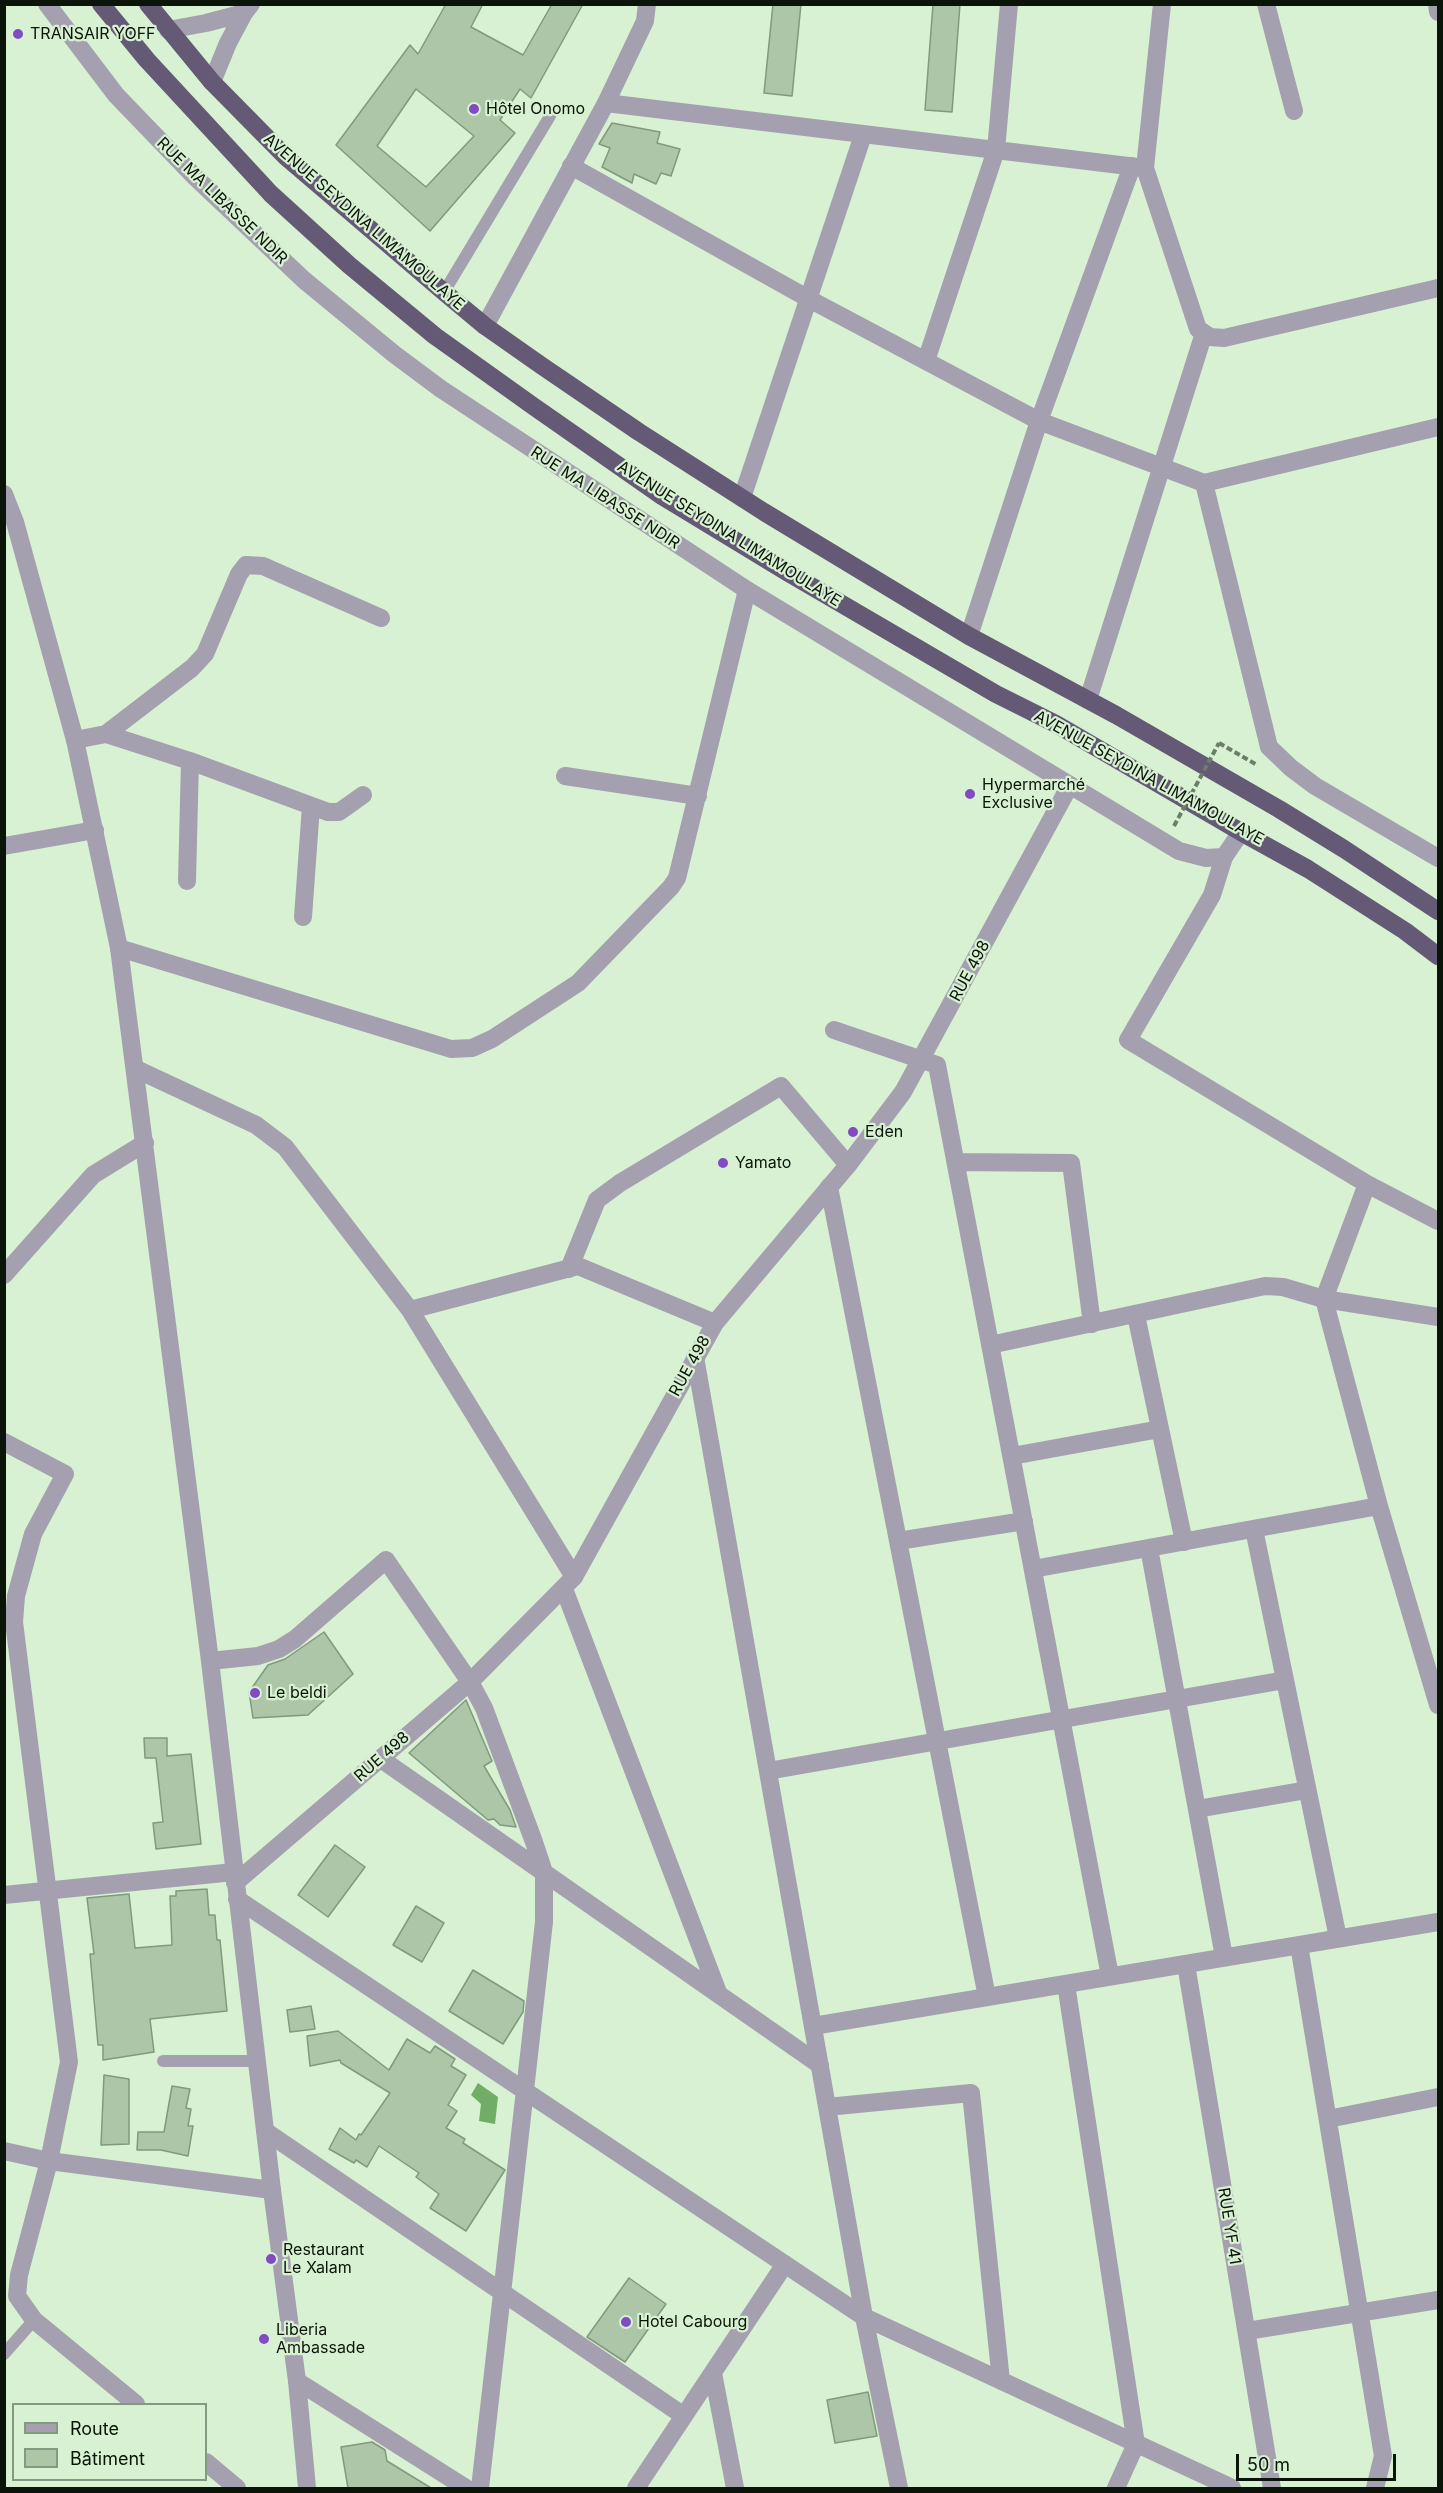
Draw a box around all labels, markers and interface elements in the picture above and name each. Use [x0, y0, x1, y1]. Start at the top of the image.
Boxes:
place label: TRANSAIR YOFF [30, 24, 156, 44]
marker: TRANSAIR YOFF [11, 27, 25, 41]
place label: Hôtel Onomo [486, 99, 585, 119]
marker: Hôtel Onomo [467, 102, 481, 116]
street label: AVENUE SEYDINA LIMAMOULAYE [260, 130, 468, 314]
street label: RUE MA LIBASSE NDIR [153, 134, 291, 268]
street label: RUE MA LIBASSE NDIR [527, 443, 683, 553]
street label: AVENUE SEYDINA LIMAMOULAYE [614, 457, 844, 611]
street label: AVENUE SEYDINA LIMAMOULAYE [1031, 707, 1267, 849]
place label: Hypermarché Exclusive [982, 775, 1085, 813]
marker: Hypermarché Exclusive [963, 787, 977, 801]
street label: RUE 498 [946, 937, 994, 1005]
place label: Eden [865, 1122, 903, 1142]
marker: Eden [846, 1125, 860, 1139]
place label: Yamato [735, 1153, 791, 1173]
marker: Yamato [716, 1156, 730, 1170]
street label: RUE 498 [665, 1332, 715, 1400]
place label: Le beldi [267, 1683, 327, 1703]
marker: Le beldi [248, 1686, 262, 1700]
street label: RUE 498 [351, 1728, 413, 1786]
street label: RUE YF 41 [1213, 2186, 1245, 2266]
place label: Restaurant Le Xalam [283, 2240, 364, 2278]
marker: Restaurant Le Xalam [264, 2252, 278, 2266]
place label: Hotel Cabourg [638, 2312, 747, 2332]
marker: Hotel Cabourg [619, 2315, 633, 2329]
place label: Liberia Ambassade [276, 2320, 365, 2358]
marker: Liberia Ambassade [257, 2332, 271, 2346]
legend [12, 2403, 207, 2481]
text: Route [70, 2418, 119, 2439]
scale bar [1239, 2442, 1400, 2480]
text: Bâtiment [70, 2448, 145, 2469]
text: 50 m [1247, 2454, 1290, 2475]

